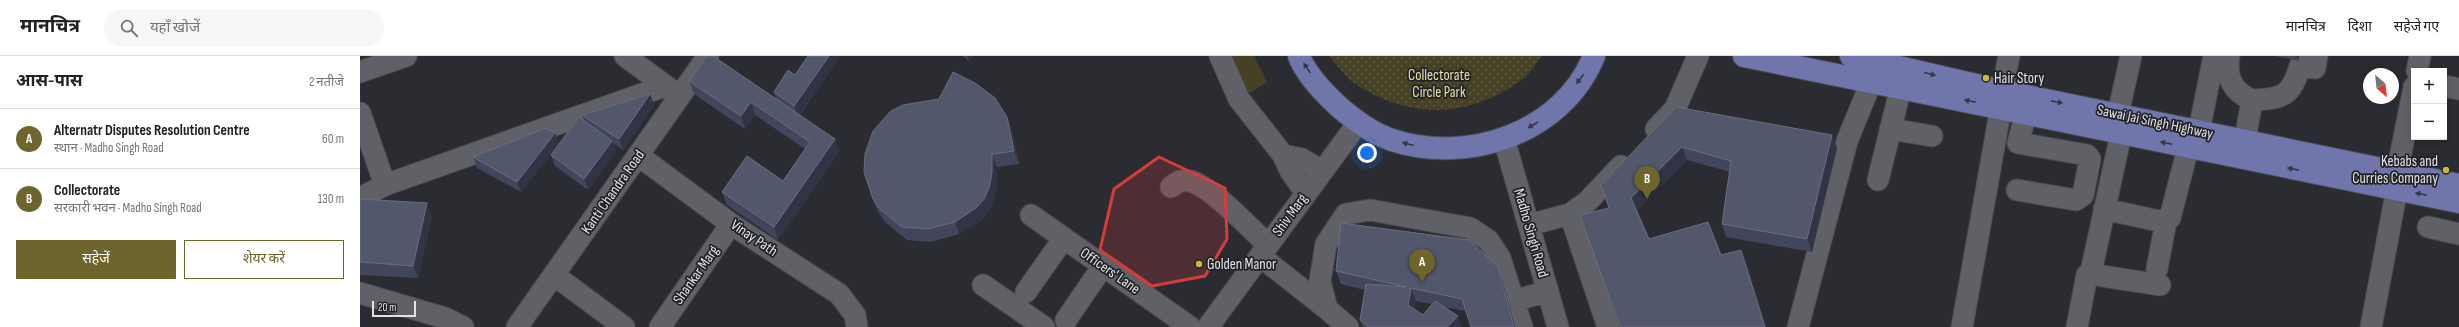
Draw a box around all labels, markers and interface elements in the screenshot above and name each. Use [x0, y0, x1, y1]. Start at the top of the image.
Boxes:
search box [104, 10, 384, 46]
text: मानचित्र [20, 15, 80, 38]
icon: search [118, 17, 140, 39]
text: यहाँ खोजें [150, 18, 200, 37]
text: मानचित्र [2286, 18, 2326, 35]
text: दिशा [2348, 18, 2372, 35]
text: सहेजे गए [2394, 18, 2439, 35]
one-way arrow [1303, 63, 1311, 73]
park label: Collectorate Circle Park [1408, 66, 1470, 102]
north arrow [2363, 68, 2399, 104]
map controls [2411, 68, 2447, 140]
button: + [2411, 68, 2447, 104]
place label: Hair Story [1994, 69, 2044, 88]
text: आस-पास [16, 71, 83, 91]
one-way arrow [1924, 71, 1936, 77]
marker: Hair Story [1981, 73, 1991, 83]
text: 2 नतीजे [309, 74, 344, 90]
one-way arrow [1576, 74, 1585, 85]
one-way arrow [1964, 98, 1976, 104]
one-way arrow [2051, 99, 2063, 105]
street label: Sawai Jai Singh Highway [2095, 100, 2215, 144]
button: − [2411, 104, 2447, 140]
text: Alternatr Disputes Resolution Centre [54, 121, 250, 140]
one-way arrow [1527, 121, 1539, 128]
text: A [26, 131, 32, 147]
text: 60 m [322, 131, 344, 147]
text: स्थान · Madho Singh Road [54, 140, 164, 156]
one-way arrow [2160, 140, 2172, 146]
one-way arrow [1401, 141, 1413, 147]
your location [1357, 143, 1377, 163]
street label: Kanti Chandra Road [577, 146, 649, 238]
place label: Kebabs and Curries Company [2352, 152, 2438, 188]
one-way arrow [2287, 165, 2299, 171]
marker: Kebabs and Curries Company [2441, 165, 2451, 175]
pin: B [1634, 166, 1660, 199]
text: Collectorate [54, 181, 120, 200]
street label: Madho Singh Road [1509, 186, 1553, 280]
street label: Shiv Marg [1268, 190, 1312, 240]
one-way arrow [2415, 190, 2427, 196]
text: B [26, 191, 32, 207]
text: 130 m [318, 191, 344, 207]
text: सरकारी भवन · Madho Singh Road [54, 200, 202, 216]
street label: Vinay Path [727, 215, 781, 261]
button: सहेजें [16, 240, 176, 279]
button: शेयर करें [184, 240, 344, 279]
street label: Shankar Marg [669, 242, 723, 308]
street label: Officers' Lane [1076, 244, 1144, 298]
pin: A [1409, 249, 1435, 282]
place label: Golden Manor [1207, 255, 1277, 274]
marker: Golden Manor [1194, 259, 1204, 269]
scale bar [372, 299, 416, 318]
text: 20 m [378, 301, 396, 314]

